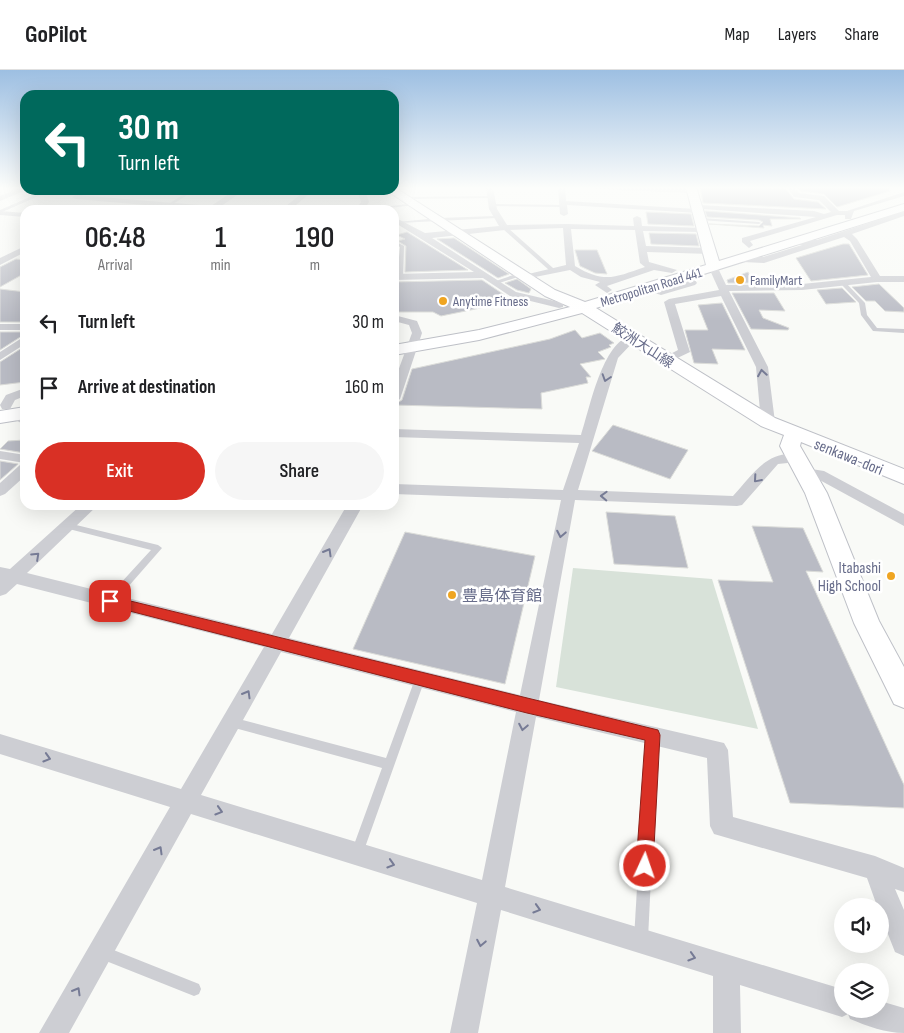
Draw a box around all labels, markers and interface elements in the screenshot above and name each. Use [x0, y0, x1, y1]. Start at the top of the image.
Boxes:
text: GoPilot [25, 20, 87, 49]
text: Map [725, 24, 750, 45]
text: Layers [778, 24, 817, 45]
text: Share [845, 24, 879, 45]
text: 30 m [118, 107, 179, 150]
icon: left [35, 110, 100, 175]
text: Turn left [118, 150, 180, 177]
text: 06:48 [85, 220, 146, 256]
text: 1 [215, 220, 226, 256]
text: 190 [295, 220, 334, 256]
text: Arrival [98, 256, 132, 275]
text: min [211, 256, 231, 275]
text: m [310, 256, 320, 275]
street label: Metropolitan Road 441 [598, 264, 704, 311]
place label: FamilyMart [750, 272, 802, 289]
marker: FamilyMart [734, 274, 746, 286]
place label: Anytime Fitness [452, 293, 528, 310]
marker: Anytime Fitness [437, 295, 449, 307]
icon: left [35, 309, 63, 337]
text: Turn left [78, 311, 135, 334]
text: 30 m [352, 311, 384, 334]
street label: 鮫洲大山線 [609, 319, 677, 372]
one-way arrow [758, 369, 768, 378]
one-way arrow [601, 373, 611, 381]
icon: arrive [35, 374, 63, 402]
text: Arrive at destination [78, 376, 216, 399]
text: 160 m [345, 376, 384, 399]
street label: senkawa-dori [811, 435, 886, 480]
button: Exit [35, 442, 205, 500]
button: Share [215, 442, 384, 500]
one-way arrow [754, 473, 763, 482]
one-way arrow [600, 491, 608, 502]
one-way arrow [557, 529, 567, 538]
one-way arrow [322, 549, 332, 558]
one-way arrow [30, 553, 39, 562]
place label: Itabashi High School [818, 559, 881, 596]
marker: Itabashi High School [885, 570, 897, 582]
pin [89, 580, 131, 622]
icon: arrive [96, 587, 124, 615]
place label: 豊島体育館 [462, 587, 542, 606]
marker: 豊島体育館 [446, 589, 458, 601]
one-way arrow [241, 690, 251, 699]
one-way arrow [519, 723, 529, 732]
one-way arrow [42, 752, 50, 762]
one-way arrow [214, 805, 222, 815]
position arrow [618, 839, 670, 891]
one-way arrow [152, 847, 162, 856]
one-way arrow [386, 859, 394, 869]
map controls [834, 898, 889, 1018]
button: sound [834, 898, 889, 953]
one-way arrow [532, 904, 541, 914]
one-way arrow [476, 938, 487, 947]
one-way arrow [688, 951, 696, 961]
button: layers [834, 963, 889, 1018]
one-way arrow [71, 987, 81, 996]

